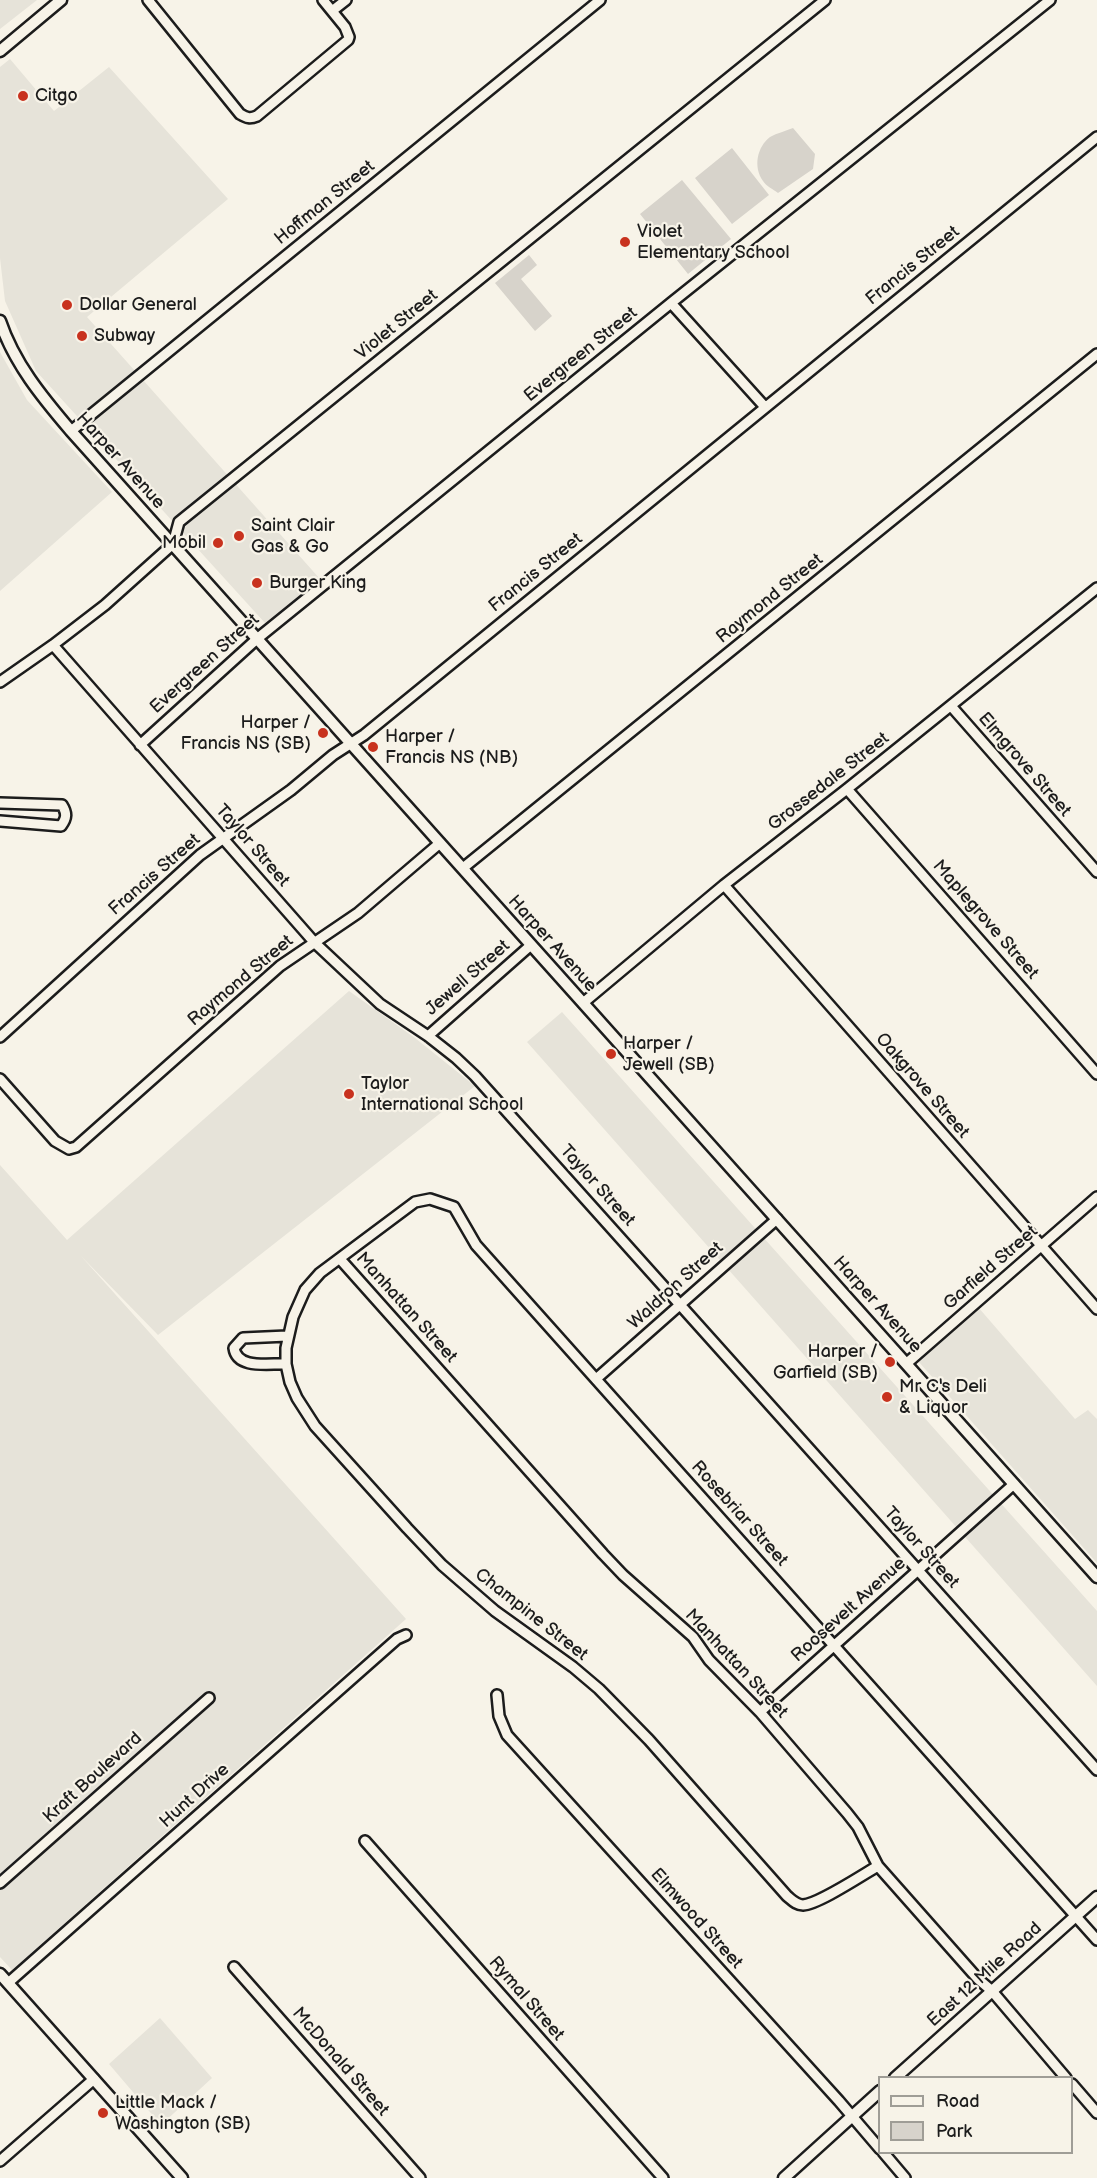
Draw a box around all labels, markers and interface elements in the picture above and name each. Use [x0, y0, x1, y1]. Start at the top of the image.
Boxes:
place label: Citgo [35, 85, 78, 107]
marker: Citgo [16, 89, 30, 103]
street label: Hoffman Street [271, 156, 379, 250]
place label: Violet Elementary School [637, 221, 790, 264]
street label: Francis Street [862, 222, 964, 310]
marker: Violet Elementary School [618, 235, 632, 249]
street label: Violet Street [351, 285, 443, 365]
place label: Dollar General [79, 294, 197, 316]
marker: Dollar General [60, 298, 74, 312]
street label: Evergreen Street [520, 303, 642, 407]
place label: Subway [94, 325, 155, 347]
marker: Subway [75, 329, 89, 343]
street label: Harper Avenue [71, 408, 169, 514]
place label: Saint Clair Gas & Go [251, 515, 334, 558]
marker: Saint Clair Gas & Go [232, 529, 246, 543]
street label: Francis Street [485, 529, 587, 617]
place label: Mobil [162, 532, 206, 554]
marker: Mobil [211, 536, 225, 550]
street label: Raymond Street [712, 549, 828, 649]
place label: Burger King [269, 572, 366, 594]
marker: Burger King [250, 576, 264, 590]
street label: Evergreen Street [146, 609, 264, 719]
street label: Elmgrove Street [973, 709, 1075, 821]
place label: Harper / Francis NS (SB) [181, 712, 311, 754]
marker: Harper / Francis NS (SB) [316, 726, 330, 740]
place label: Harper / Francis NS (NB) [385, 726, 518, 768]
street label: Grossedale Street [764, 728, 894, 836]
marker: Harper / Francis NS (NB) [366, 740, 380, 754]
street label: Taylor Street [210, 800, 294, 892]
street label: Francis Street [105, 829, 205, 921]
street label: Maplegrove Street [927, 856, 1043, 984]
street label: Harper Avenue [503, 891, 601, 997]
street label: Raymond Street [184, 931, 298, 1031]
street label: Jewell Street [421, 936, 515, 1020]
street label: Oakgrove Street [870, 1029, 974, 1143]
place label: Harper / Jewell (SB) [623, 1033, 715, 1076]
marker: Harper / Jewell (SB) [604, 1047, 618, 1061]
place label: Taylor International School [361, 1073, 523, 1116]
marker: Taylor International School [342, 1087, 356, 1101]
street label: Taylor Street [555, 1141, 639, 1231]
street label: Garfield Street [939, 1221, 1043, 1315]
street label: Waldron Street [624, 1238, 728, 1334]
street label: Manhattan Street [351, 1248, 461, 1368]
street label: Harper Avenue [828, 1252, 926, 1358]
place label: Harper / Garfield (SB) [773, 1341, 878, 1384]
marker: Harper / Garfield (SB) [883, 1355, 897, 1369]
place label: Mr C's Deli & Liquor [899, 1376, 987, 1418]
marker: Mr C's Deli & Liquor [880, 1390, 894, 1404]
street label: Rosebriar Street [686, 1457, 792, 1571]
street label: Taylor Street [879, 1503, 963, 1593]
street label: Roosevelt Avenue [787, 1553, 911, 1667]
street label: Champine Street [470, 1564, 592, 1666]
street label: Manhattan Street [680, 1605, 792, 1723]
street label: Kraft Boulevard [39, 1728, 147, 1828]
street label: Hunt Drive [156, 1759, 234, 1833]
street label: Elmwood Street [645, 1864, 747, 1974]
street label: East 12 Mile Road [923, 1918, 1047, 2032]
street label: Rymal Street [484, 1952, 568, 2046]
street label: McDonald Street [287, 2003, 393, 2121]
legend [878, 2076, 1073, 2154]
text: Road [936, 2091, 980, 2112]
place label: Little Mack / Washington (SB) [115, 2092, 251, 2134]
marker: Little Mack / Washington (SB) [96, 2106, 110, 2120]
text: Park [936, 2121, 972, 2142]

